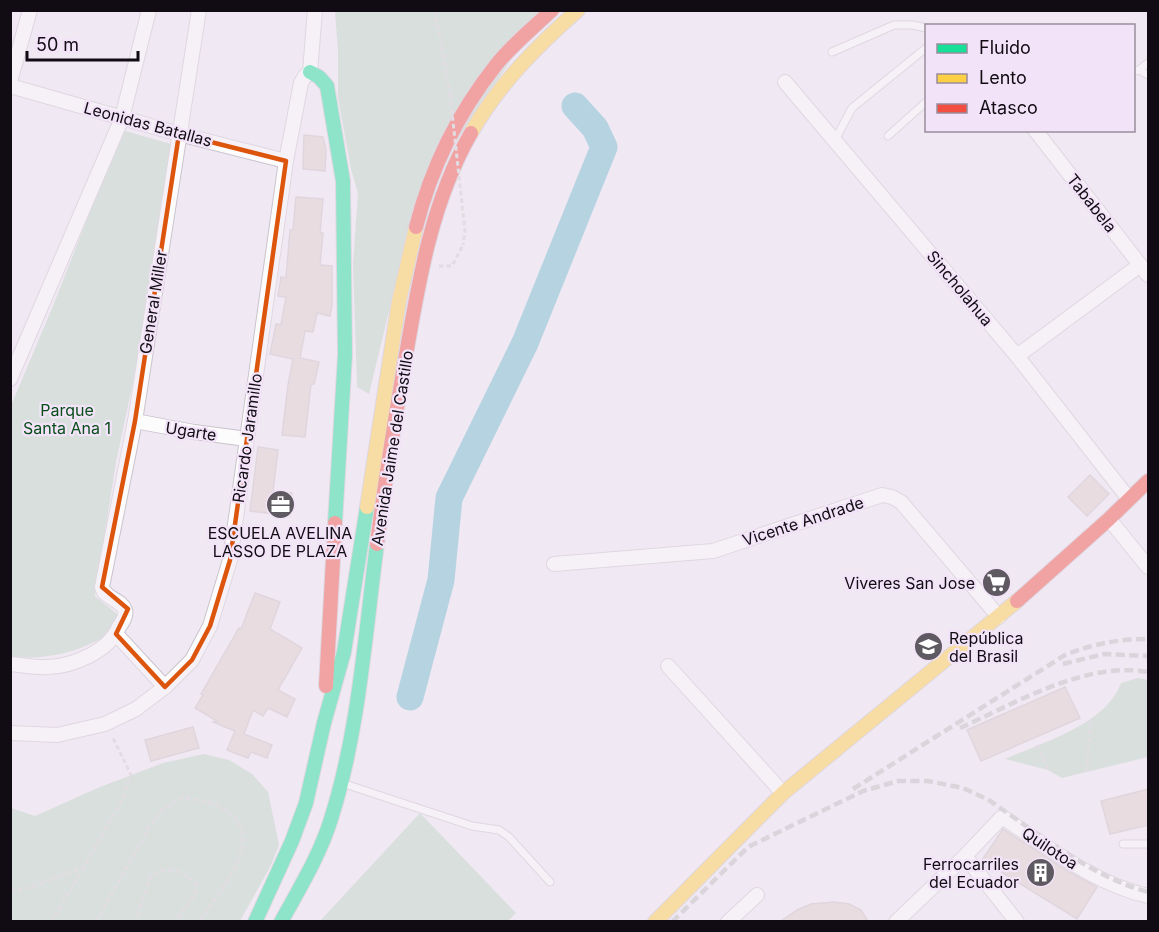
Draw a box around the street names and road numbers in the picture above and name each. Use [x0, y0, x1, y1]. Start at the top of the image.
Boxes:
street label: Leonidas Batallas [82, 97, 214, 151]
street label: Tababela [1063, 170, 1121, 236]
street label: Sincholahua [923, 246, 997, 330]
street label: General Miller [135, 249, 171, 355]
street label: Avenida Jaime del Castillo [367, 349, 417, 547]
street label: Ricardo Jaramillo [228, 372, 266, 504]
street label: Ugarte [164, 417, 218, 445]
street label: Vicente Andrade [740, 492, 866, 550]
street label: Quilotoa [1018, 822, 1082, 874]

